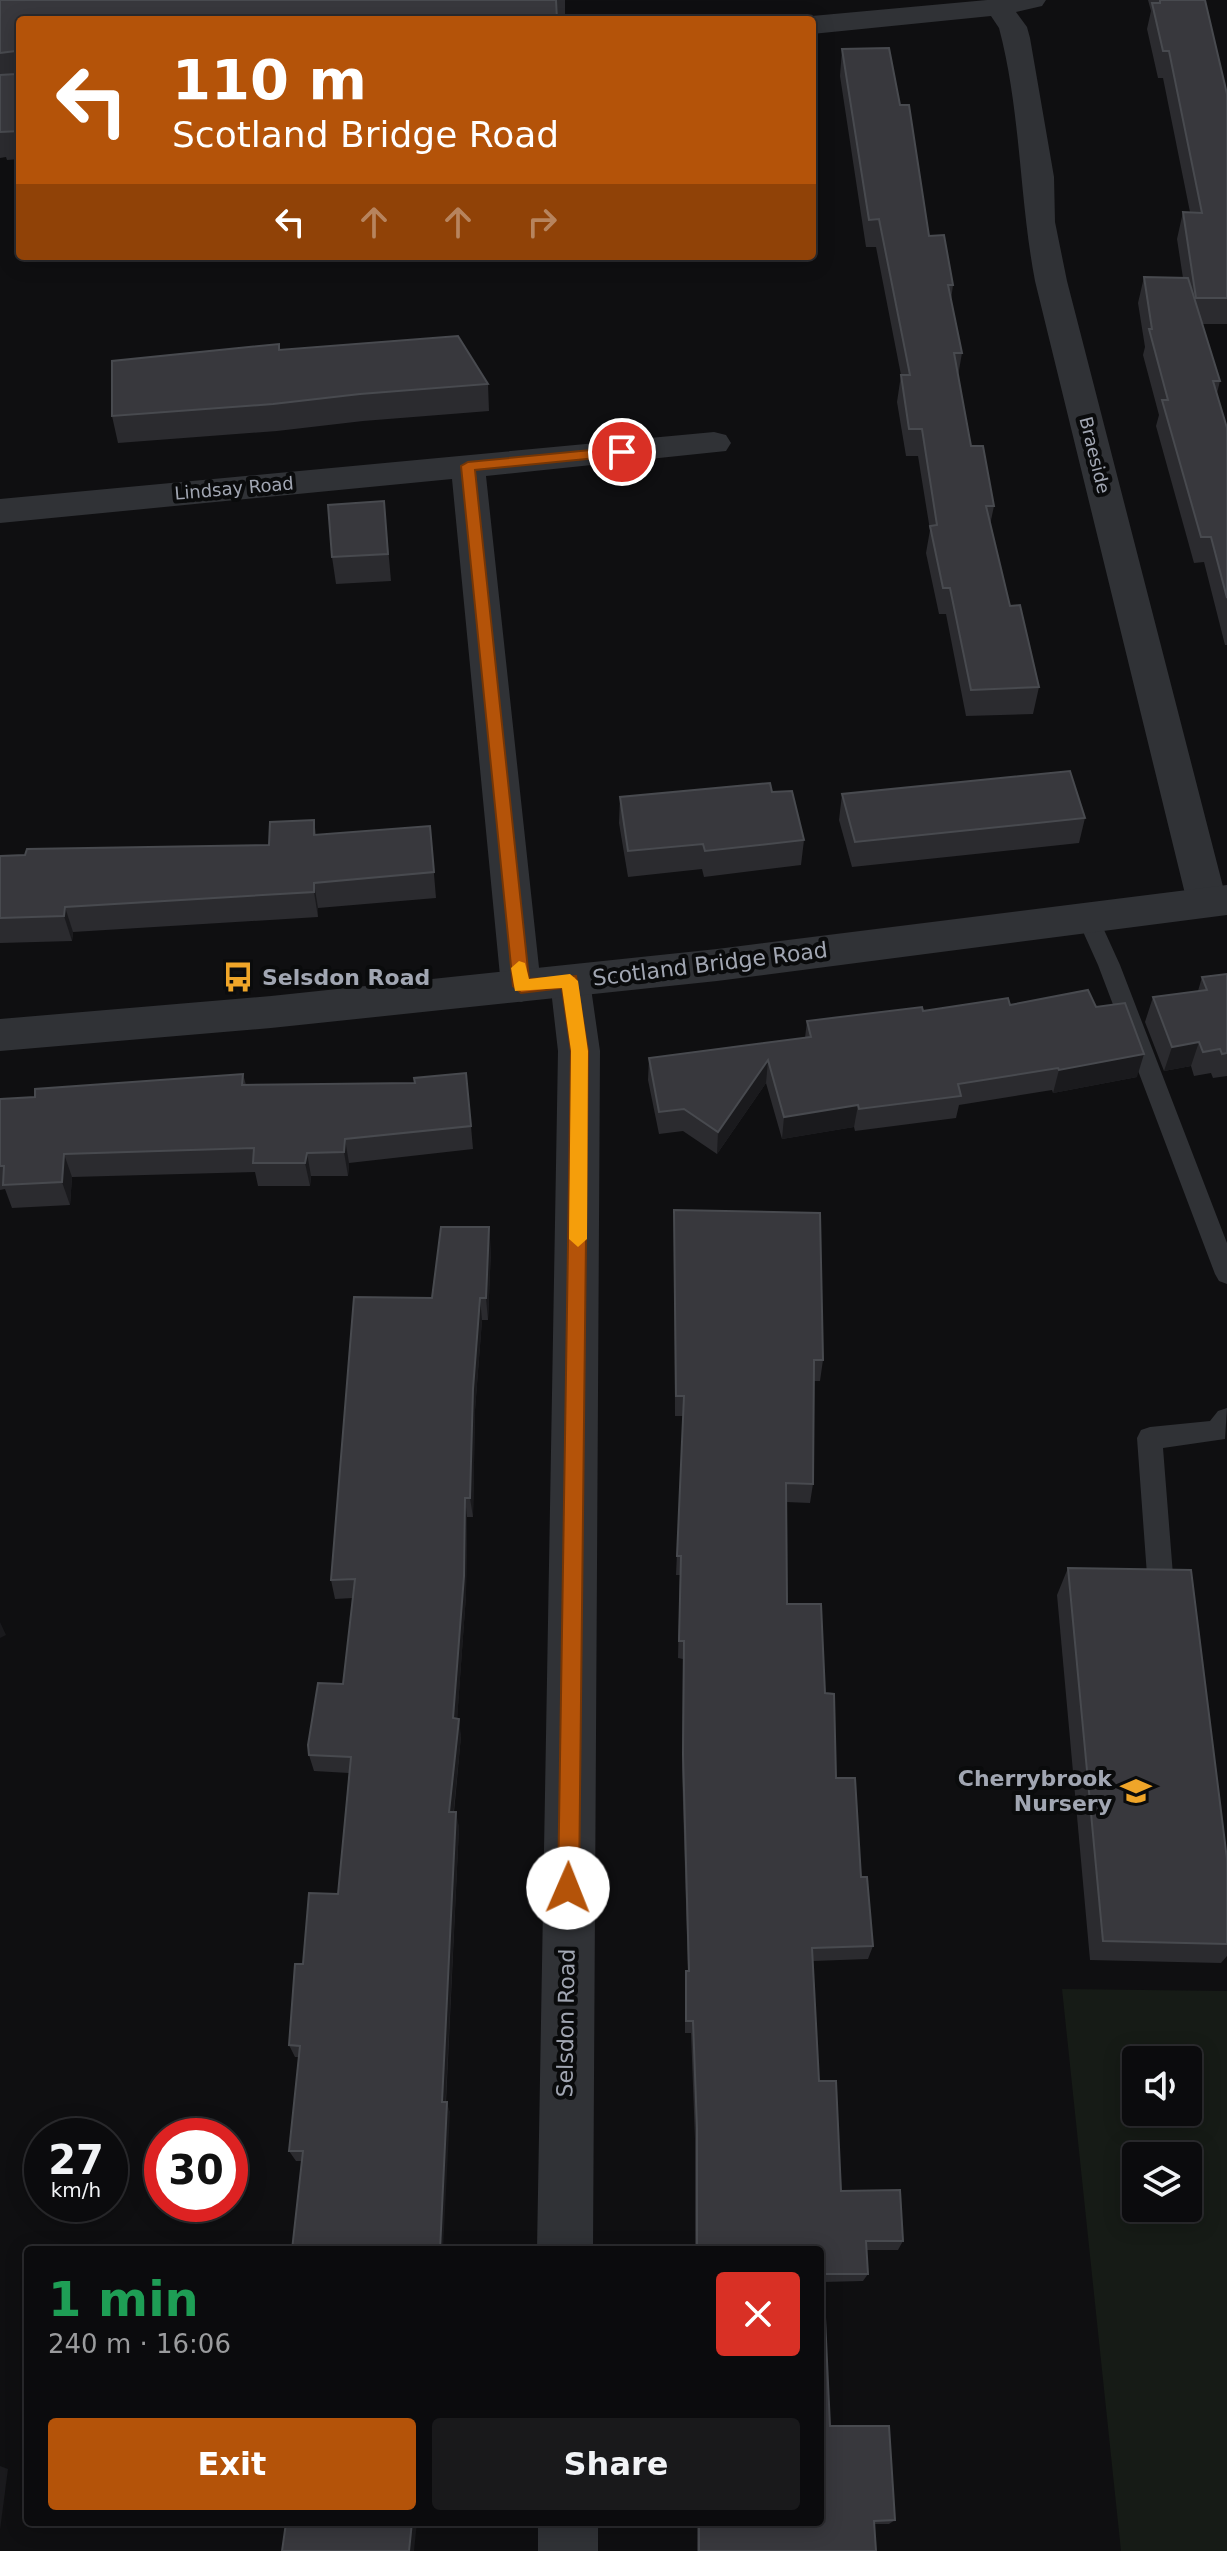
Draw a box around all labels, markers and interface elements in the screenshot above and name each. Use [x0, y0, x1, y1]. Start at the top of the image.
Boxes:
text: 110 m [172, 47, 367, 112]
icon: left [40, 48, 144, 152]
text: Scotland Bridge Road [172, 114, 559, 155]
icon: left [268, 200, 312, 244]
icon: ahead [352, 200, 396, 244]
icon: ahead [436, 200, 480, 244]
icon: right [520, 200, 564, 244]
street label: Braeside [1075, 414, 1115, 496]
pin [588, 418, 656, 486]
icon: arrive [600, 430, 644, 474]
street label: Lindsay Road [173, 472, 295, 504]
street label: Scotland Bridge Road [591, 937, 829, 991]
bus stop icon: Selsdon Road [221, 960, 255, 994]
place label: Selsdon Road [262, 965, 430, 990]
place label: Cherrybrook Nursery [958, 1766, 1113, 1816]
school or university icon: Cherrybrook Nursery [1119, 1774, 1153, 1808]
position arrow [526, 1846, 610, 1930]
street label: Selsdon Road [552, 1948, 580, 2098]
map controls [1122, 2046, 1202, 2222]
button: sound [1122, 2046, 1202, 2126]
speed limit sign: 30 [144, 2118, 248, 2222]
text: 27 [48, 2137, 104, 2183]
button: layers [1122, 2142, 1202, 2222]
text: km/h [51, 2178, 101, 2202]
text: 1 min [48, 2271, 199, 2327]
button: close [716, 2272, 800, 2356]
text: 240 m · 16:06 [48, 2329, 231, 2359]
button: Exit [48, 2418, 416, 2510]
button: Share [432, 2418, 800, 2510]

